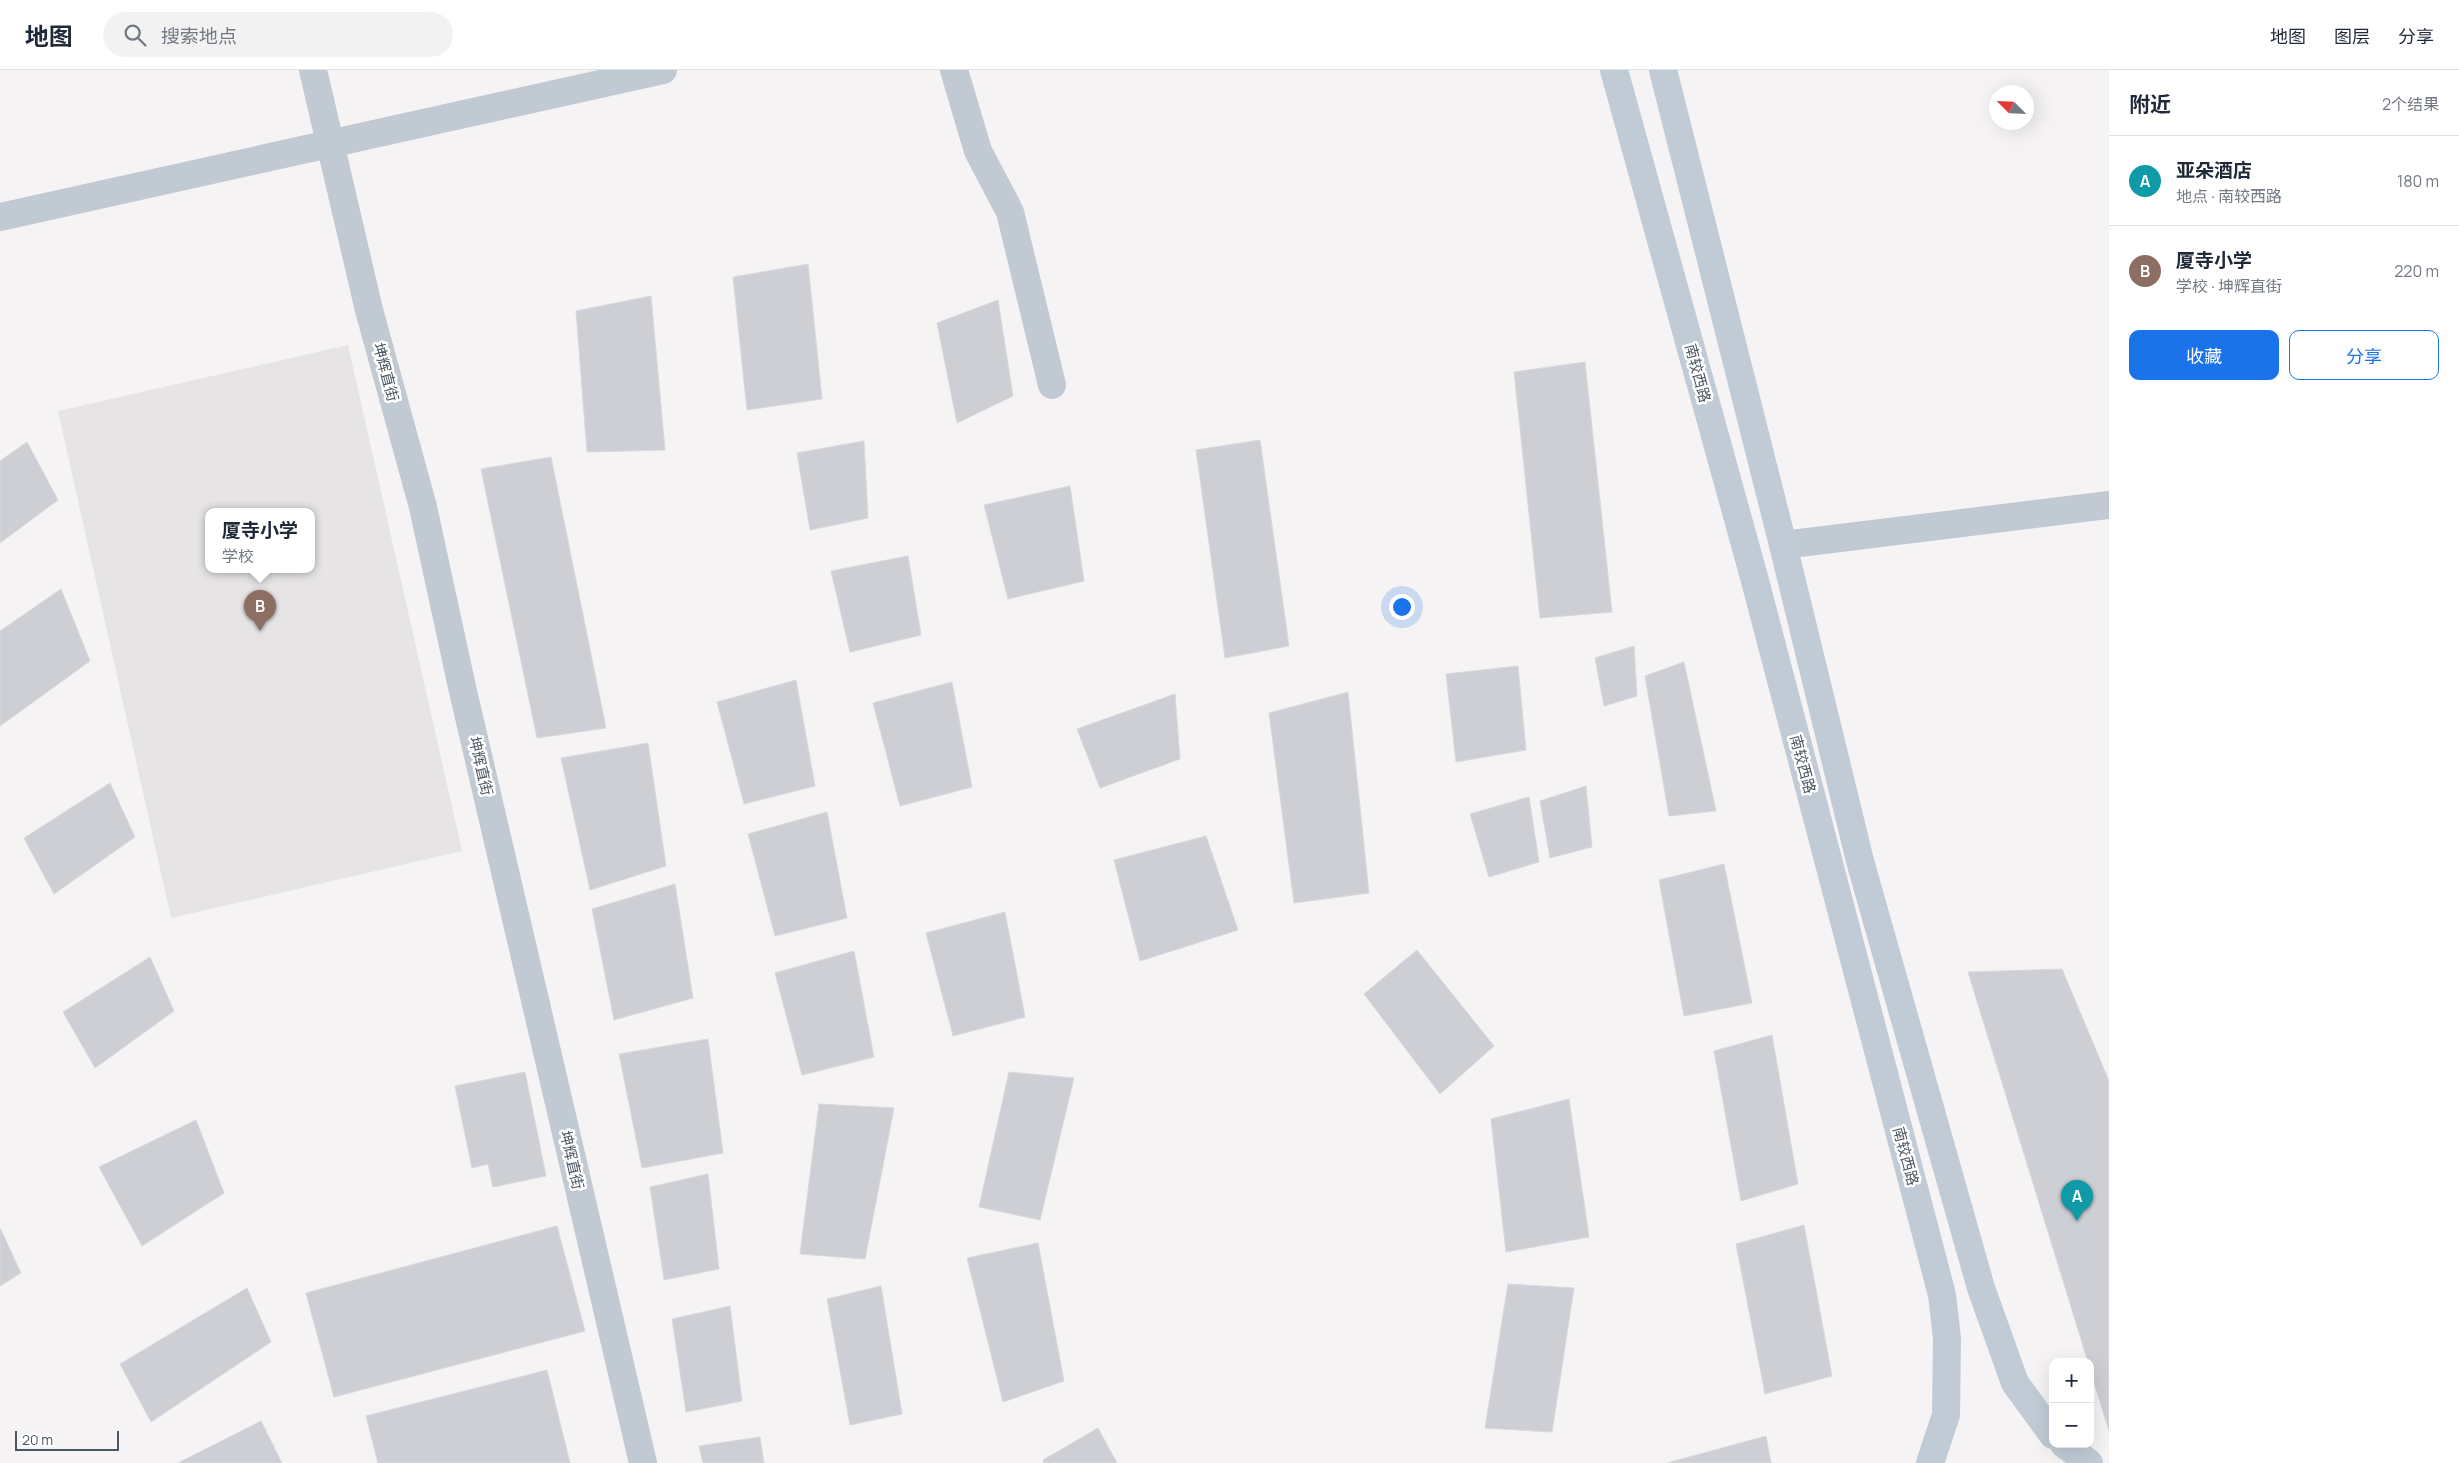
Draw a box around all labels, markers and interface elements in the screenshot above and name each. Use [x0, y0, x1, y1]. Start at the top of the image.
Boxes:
search box [103, 12, 453, 57]
text: 地图 [25, 19, 73, 52]
icon: search [121, 21, 149, 49]
text: 搜索地点 [161, 23, 237, 49]
text: 地图 [2270, 24, 2306, 48]
text: 图层 [2334, 24, 2370, 48]
text: 分享 [2398, 24, 2434, 48]
north arrow [1989, 85, 2034, 130]
text: 附近 [2129, 90, 2171, 118]
text: 2个结果 [2382, 93, 2439, 115]
text: 亚朵酒店 [2176, 157, 2252, 183]
text: A [2140, 170, 2150, 192]
text: 180 m [2397, 170, 2439, 192]
text: 地点 · 南较西路 [2176, 185, 2282, 207]
text: 厦寺小学 [2176, 247, 2252, 273]
text: B [2140, 260, 2150, 282]
text: 220 m [2394, 260, 2439, 282]
text: 学校 · 坤辉直街 [2176, 275, 2282, 297]
button: 收藏 [2129, 330, 2279, 380]
button: 分享 [2289, 330, 2439, 380]
street label: 坤辉直街 [368, 340, 404, 404]
street label: 南较西路 [1680, 341, 1716, 405]
popup [205, 508, 315, 573]
text: 厦寺小学 [222, 517, 298, 543]
text: 学校 [222, 545, 254, 567]
pin: B [244, 590, 276, 631]
your location [1389, 594, 1415, 620]
street label: 南较西路 [1785, 732, 1821, 796]
street label: 坤辉直街 [464, 734, 498, 798]
street label: 南较西路 [1888, 1124, 1924, 1188]
street label: 坤辉直街 [555, 1128, 589, 1192]
pin: A [2061, 1180, 2093, 1221]
map controls [2049, 1358, 2094, 1448]
button: + [2049, 1358, 2094, 1403]
button: − [2049, 1403, 2094, 1448]
scale bar [15, 1428, 119, 1451]
text: 20 m [22, 1430, 53, 1449]

